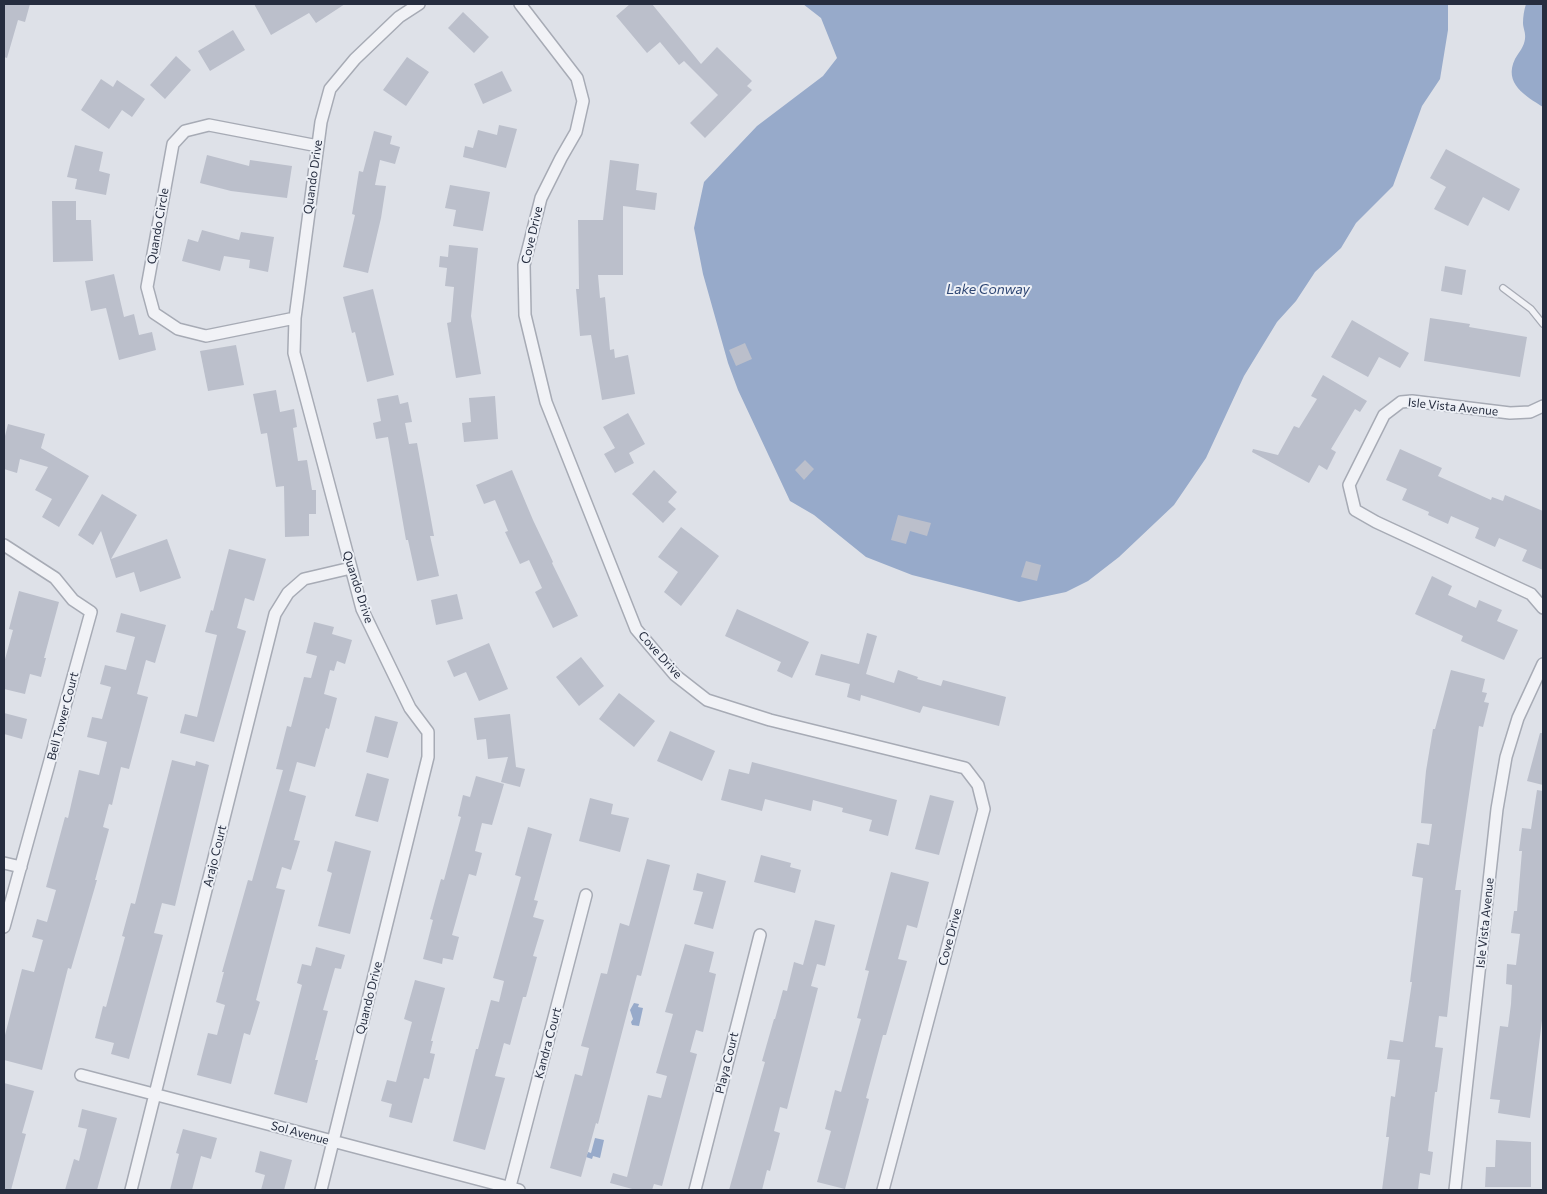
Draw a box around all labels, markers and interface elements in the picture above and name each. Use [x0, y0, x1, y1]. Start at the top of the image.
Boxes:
street label: Quando Drive [301, 139, 325, 215]
street label: Quando Circle [144, 187, 172, 265]
street label: Cove Drive [518, 205, 546, 265]
water label: Lake Conway [946, 281, 1030, 297]
street label: Isle Vista Avenue [1407, 395, 1499, 419]
street label: Quando Drive [340, 549, 376, 625]
street label: Cove Drive [635, 628, 685, 682]
street label: Bell Tower Court [44, 670, 82, 762]
street label: Arajo Court [200, 823, 230, 889]
street label: Isle Vista Avenue [1473, 877, 1497, 969]
street label: Cove Drive [935, 907, 965, 967]
street label: Quando Drive [353, 960, 385, 1036]
street label: Kandra Court [532, 1006, 564, 1080]
street label: Playa Court [712, 1031, 742, 1095]
street label: Sol Avenue [269, 1118, 331, 1148]

